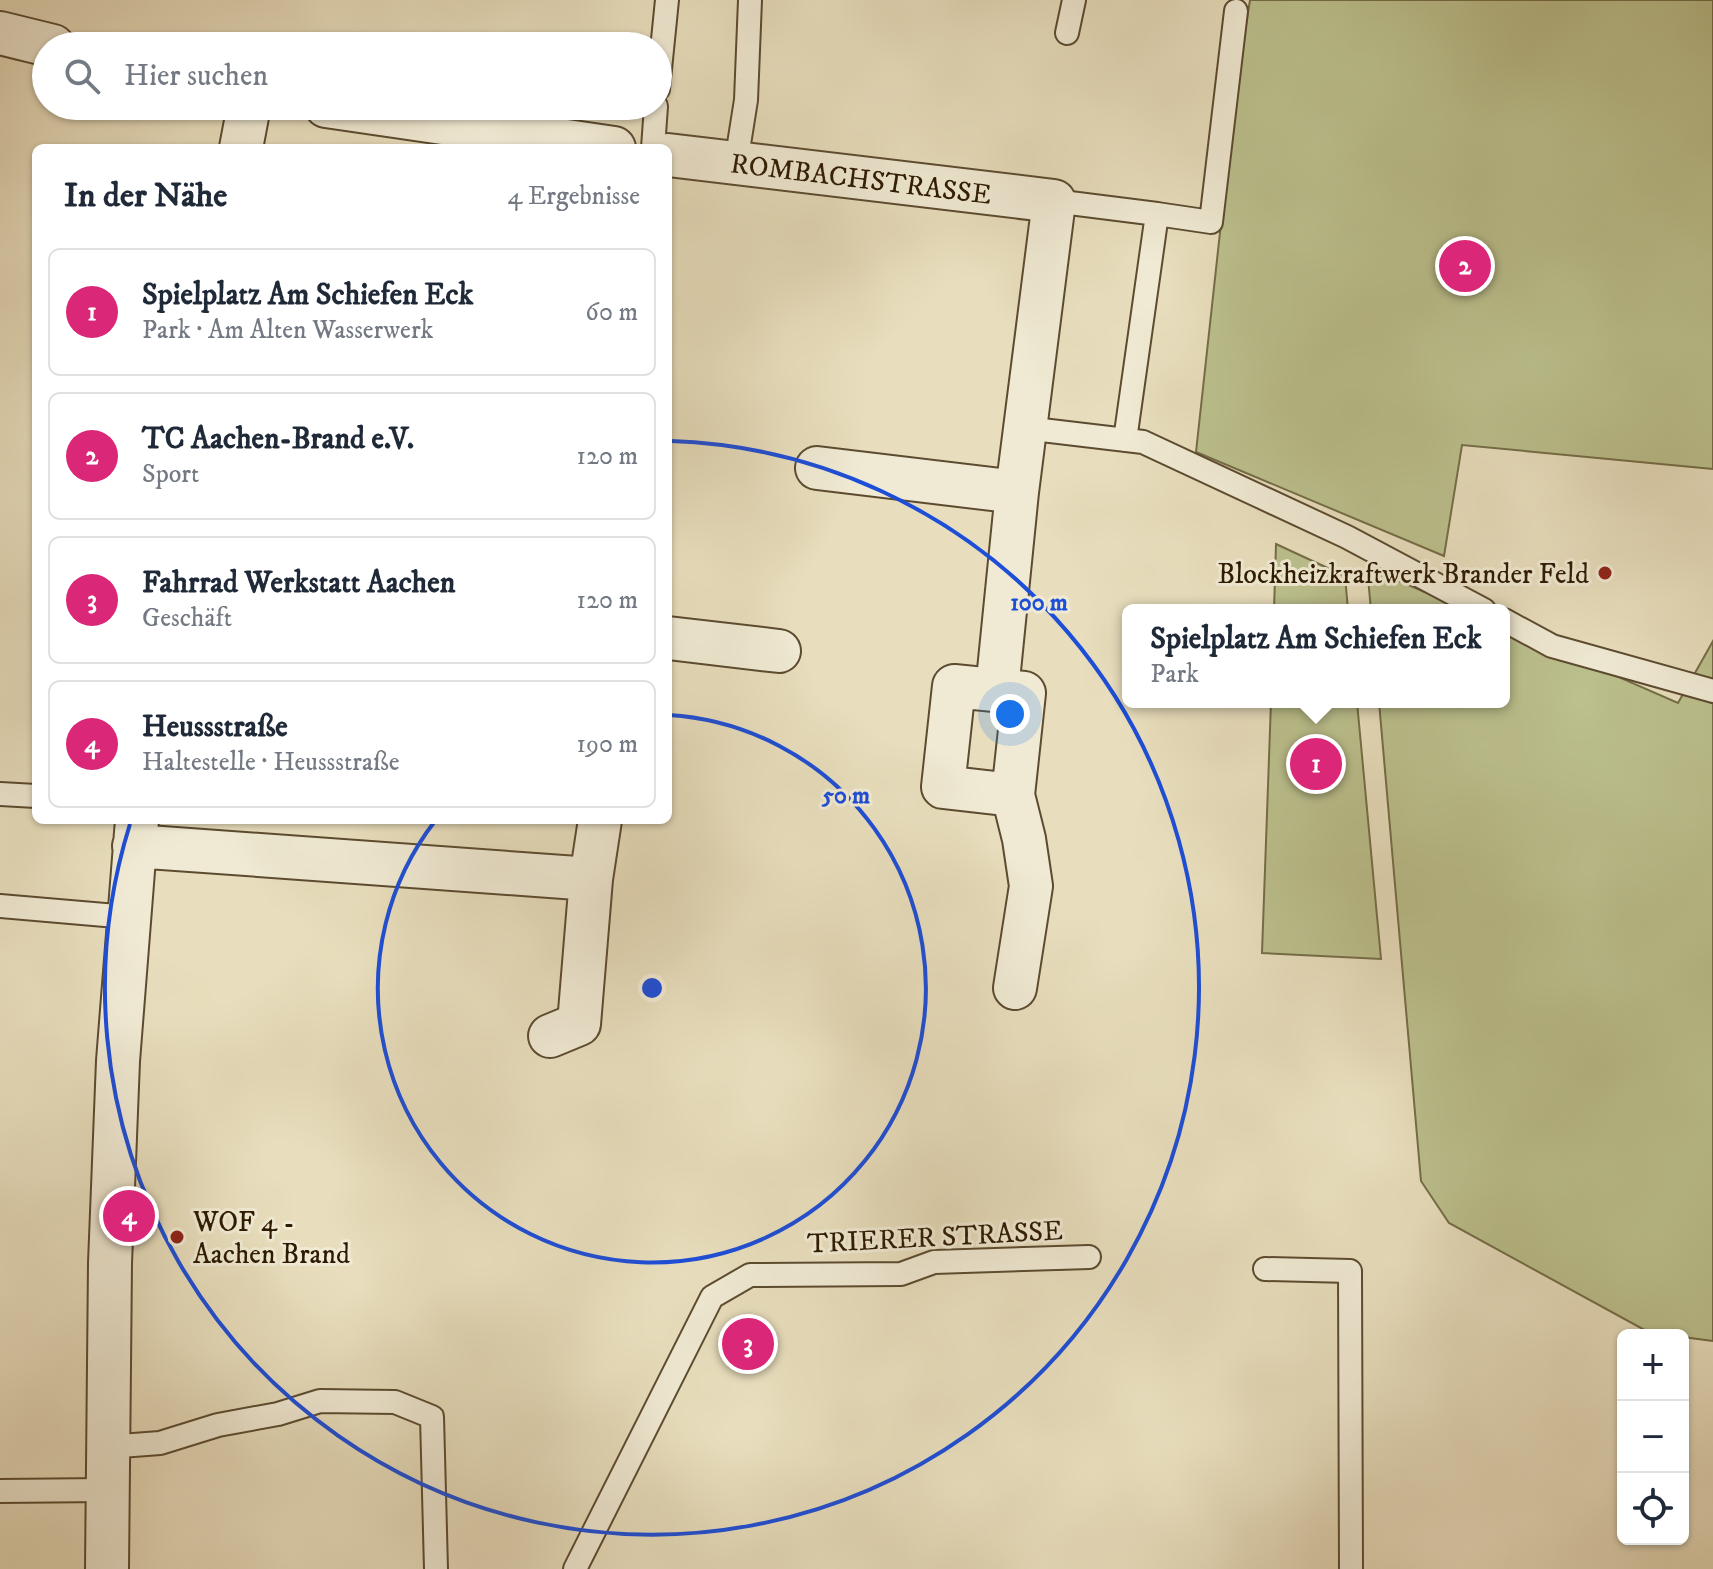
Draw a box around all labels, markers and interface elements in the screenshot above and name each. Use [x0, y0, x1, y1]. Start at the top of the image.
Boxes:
search box [32, 32, 672, 120]
icon: search [60, 54, 104, 98]
text: Hier suchen [124, 58, 268, 95]
street label: ROMBACHSTRASSE [728, 146, 993, 213]
text: In der Nähe [64, 175, 227, 217]
text: 4 Ergebnisse [507, 180, 640, 213]
pin: 2 [1439, 236, 1491, 296]
text: Spielplatz Am Schiefen Eck [142, 277, 473, 314]
text: 1 [87, 296, 97, 329]
text: 60 m [585, 296, 638, 329]
text: Park · Am Alten Wasserwerk [142, 314, 433, 347]
text: TC Aachen-Brand e.V. [142, 421, 414, 458]
text: 2 [86, 440, 98, 473]
text: 120 m [577, 440, 638, 473]
text: Sport [142, 458, 199, 491]
place label: Blockheizkraftwerk Brander Feld [1217, 557, 1589, 592]
marker: Blockheizkraftwerk Brander Feld [1596, 564, 1614, 582]
text: Fahrrad Werkstatt Aachen [142, 565, 455, 602]
text: 3 [87, 584, 97, 617]
text: 120 m [577, 584, 638, 617]
text: 100 m [1010, 588, 1068, 618]
text: Geschäft [142, 602, 232, 635]
popup [1122, 604, 1510, 708]
text: Spielplatz Am Schiefen Eck [1150, 621, 1482, 658]
text: Park [1150, 658, 1199, 691]
your location [990, 694, 1030, 734]
text: Heussstraße [142, 709, 288, 746]
text: 4 [85, 728, 99, 761]
text: 190 m [576, 728, 638, 761]
pin: 1 [1290, 734, 1342, 794]
text: Haltestelle · Heussstraße [142, 746, 400, 779]
text: 50 m [821, 781, 870, 811]
centre of rings [638, 974, 666, 1002]
pin: 4 [103, 1186, 155, 1246]
place label: WOF 4 - Aachen Brand [192, 1205, 350, 1272]
street label: TRIERER STRASSE [806, 1213, 1064, 1262]
marker: WOF 4 - Aachen Brand [168, 1228, 186, 1246]
pin: 3 [722, 1314, 774, 1374]
map controls [1617, 1329, 1689, 1545]
button: + [1617, 1329, 1689, 1401]
button: − [1617, 1401, 1689, 1473]
button: locate [1617, 1473, 1689, 1545]

